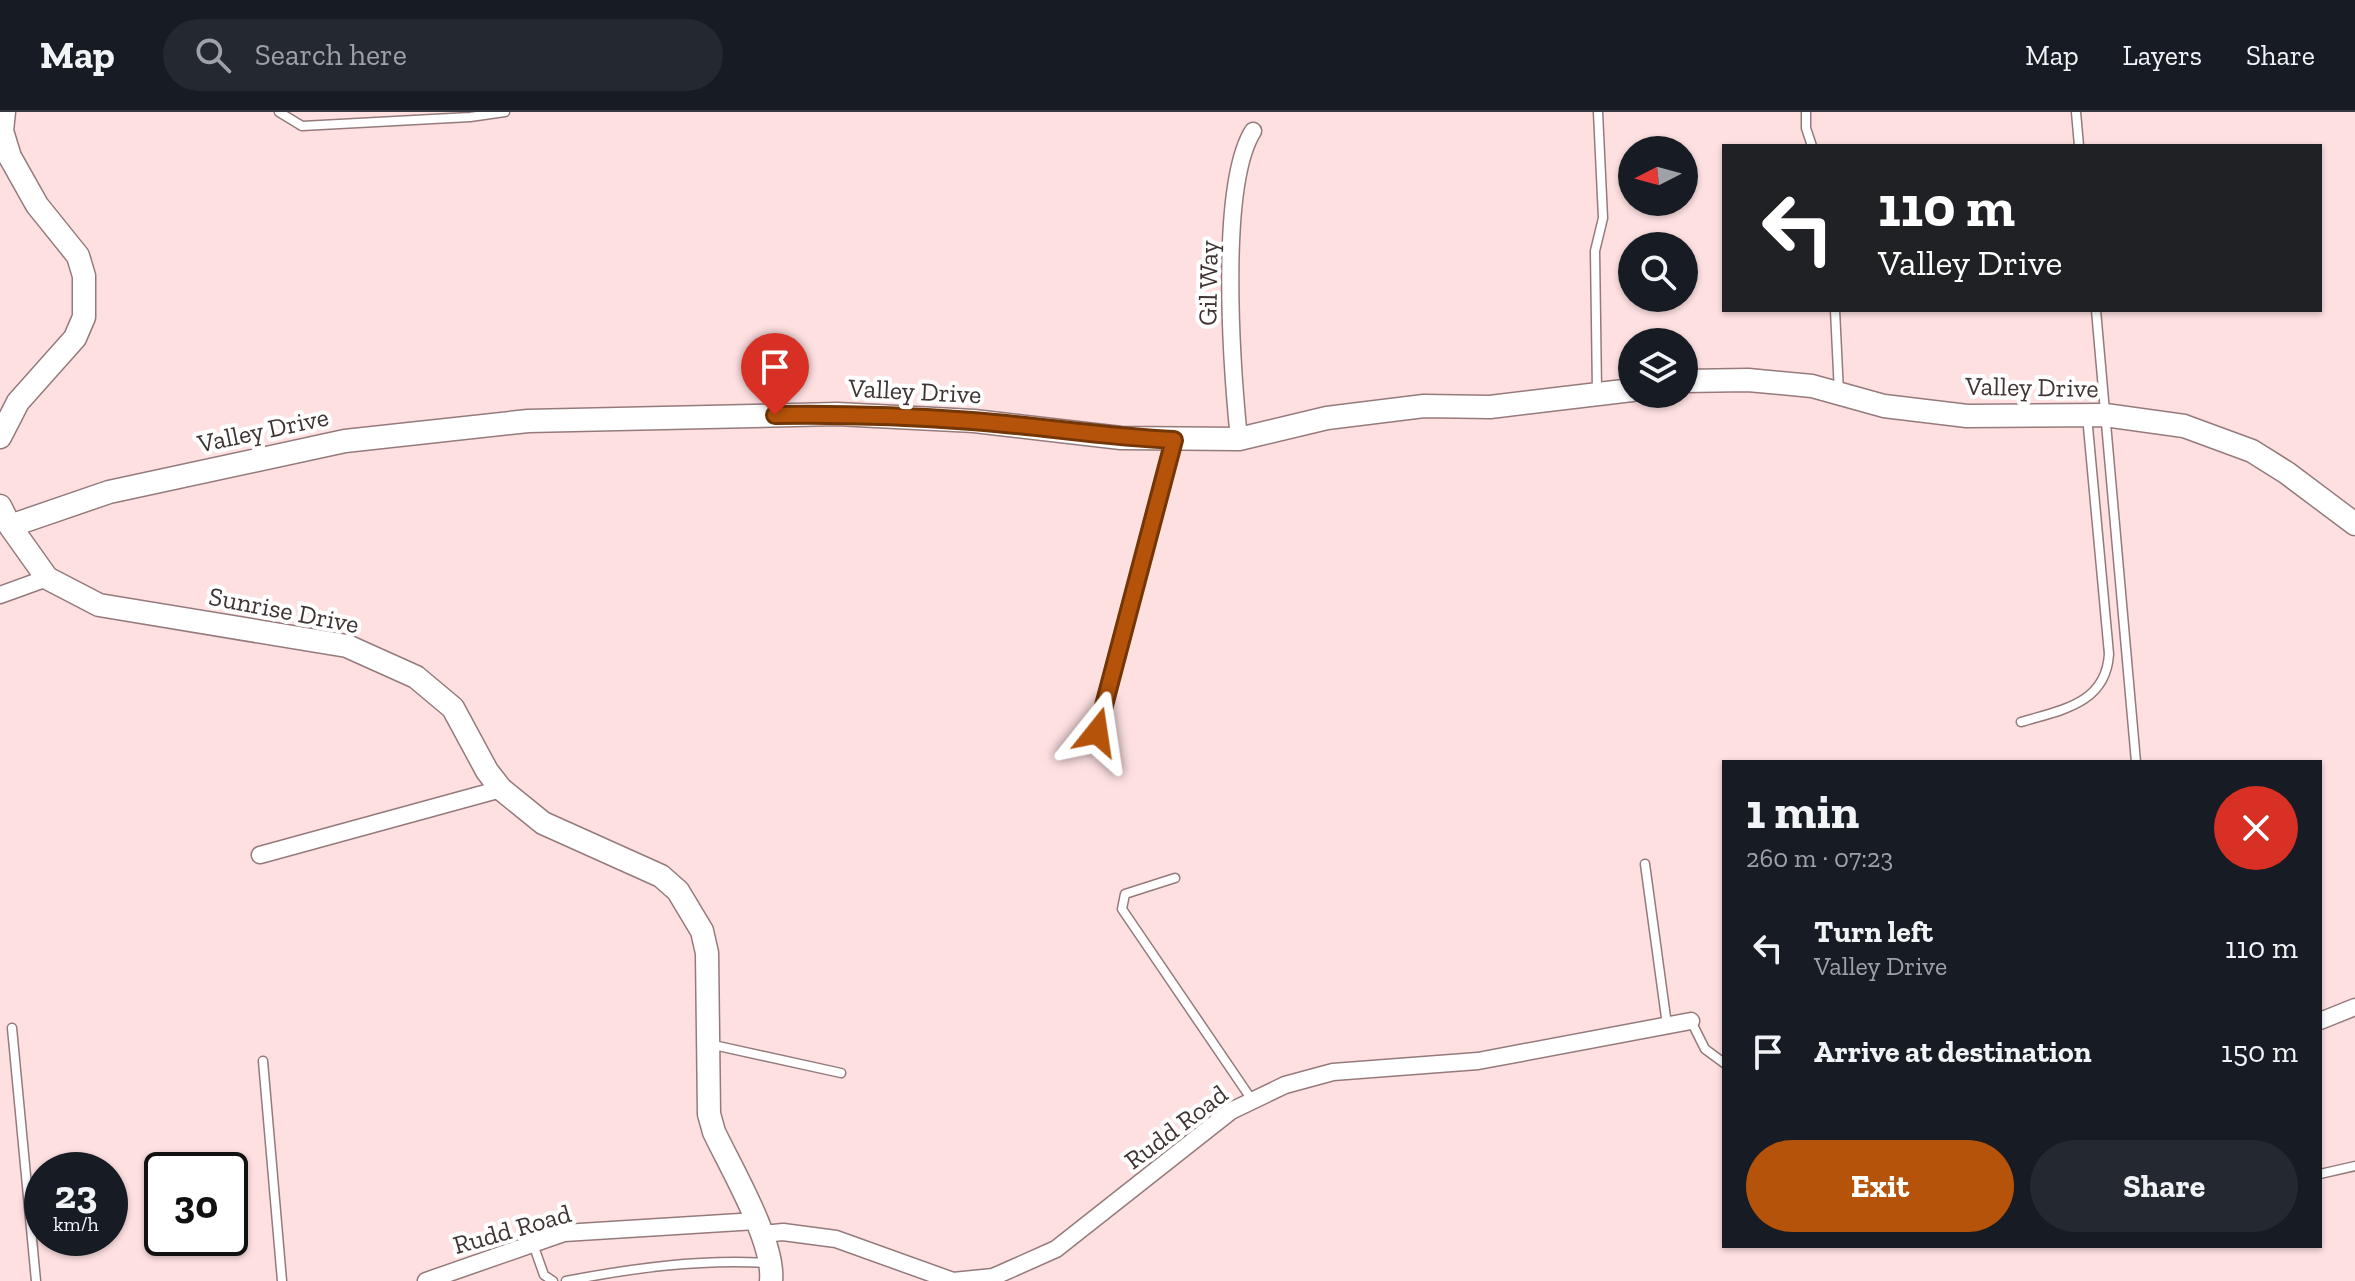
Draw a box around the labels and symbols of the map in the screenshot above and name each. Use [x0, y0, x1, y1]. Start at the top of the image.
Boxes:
north arrow [1618, 136, 1698, 216]
street label: Gil Way [1191, 239, 1225, 326]
pin [741, 333, 809, 415]
street label: Valley Drive [1964, 370, 2099, 404]
street label: Valley Drive [847, 371, 982, 410]
street label: Valley Drive [194, 401, 331, 460]
street label: Sunrise Drive [206, 580, 362, 640]
position arrow [1055, 690, 1139, 774]
street label: Rudd Road [1118, 1078, 1234, 1176]
speed limit sign: 30 [144, 1152, 248, 1256]
street label: Rudd Road [449, 1197, 575, 1261]

